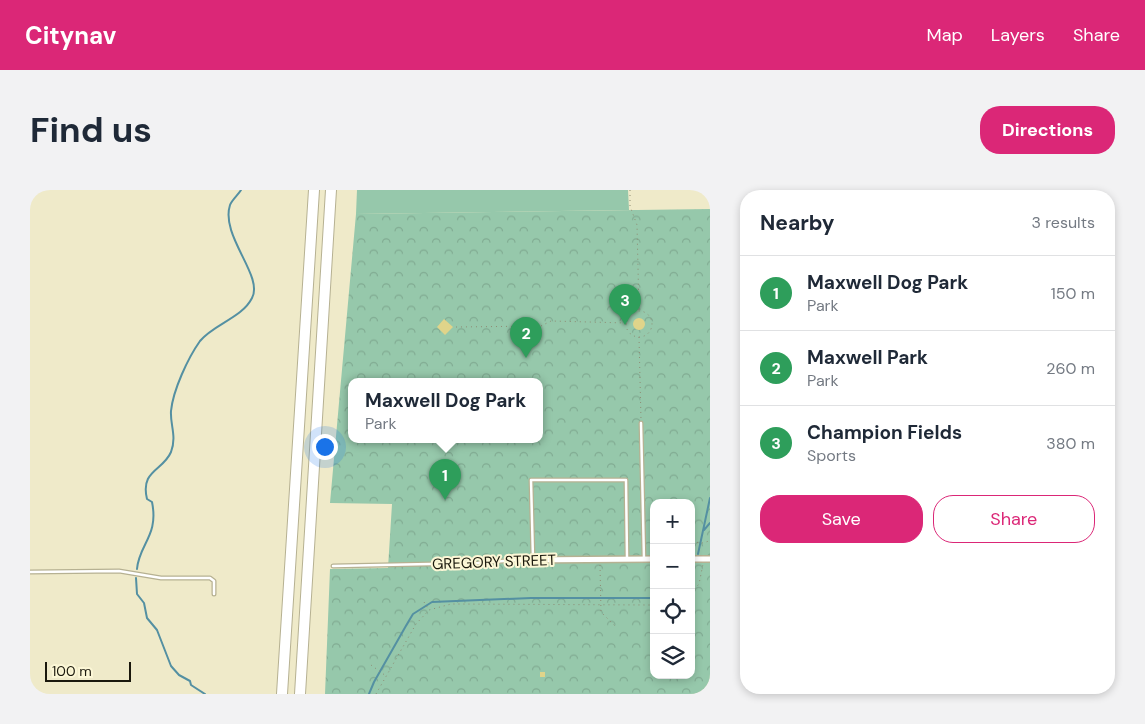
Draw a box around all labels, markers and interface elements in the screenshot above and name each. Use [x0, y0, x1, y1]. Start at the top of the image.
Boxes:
text: Citynav [25, 20, 116, 51]
text: Map [927, 23, 963, 47]
text: Layers [991, 23, 1045, 47]
text: Share [1073, 23, 1120, 47]
button: Directions [980, 106, 1115, 154]
text: Find us [30, 107, 152, 153]
text: Nearby [760, 209, 834, 237]
text: 3 results [1032, 212, 1095, 233]
text: Maxwell Dog Park [807, 270, 968, 295]
text: 1 [773, 283, 779, 304]
text: 150 m [1051, 283, 1095, 304]
pin: 3 [609, 284, 641, 325]
text: Park [807, 295, 839, 316]
pin: 2 [510, 317, 542, 358]
text: Maxwell Park [807, 345, 928, 370]
text: 2 [771, 358, 781, 379]
text: 260 m [1046, 358, 1095, 379]
text: Park [807, 370, 839, 391]
popup [348, 378, 543, 443]
text: Maxwell Dog Park [365, 388, 526, 413]
text: Park [365, 413, 396, 434]
text: Champion Fields [807, 420, 962, 445]
text: 3 [771, 433, 781, 454]
text: 380 m [1046, 433, 1095, 454]
your location [312, 434, 338, 460]
text: Sports [807, 445, 856, 466]
pin: 1 [429, 459, 461, 500]
button: Save [760, 495, 923, 543]
button: Share [933, 495, 1095, 543]
map controls [650, 499, 695, 679]
button: + [650, 499, 695, 544]
button: − [650, 544, 695, 589]
street label: GREGORY STREET [432, 550, 556, 574]
button: locate [650, 589, 695, 634]
button: layers [650, 634, 695, 679]
scale bar [45, 659, 131, 682]
text: 100 m [52, 662, 92, 680]

